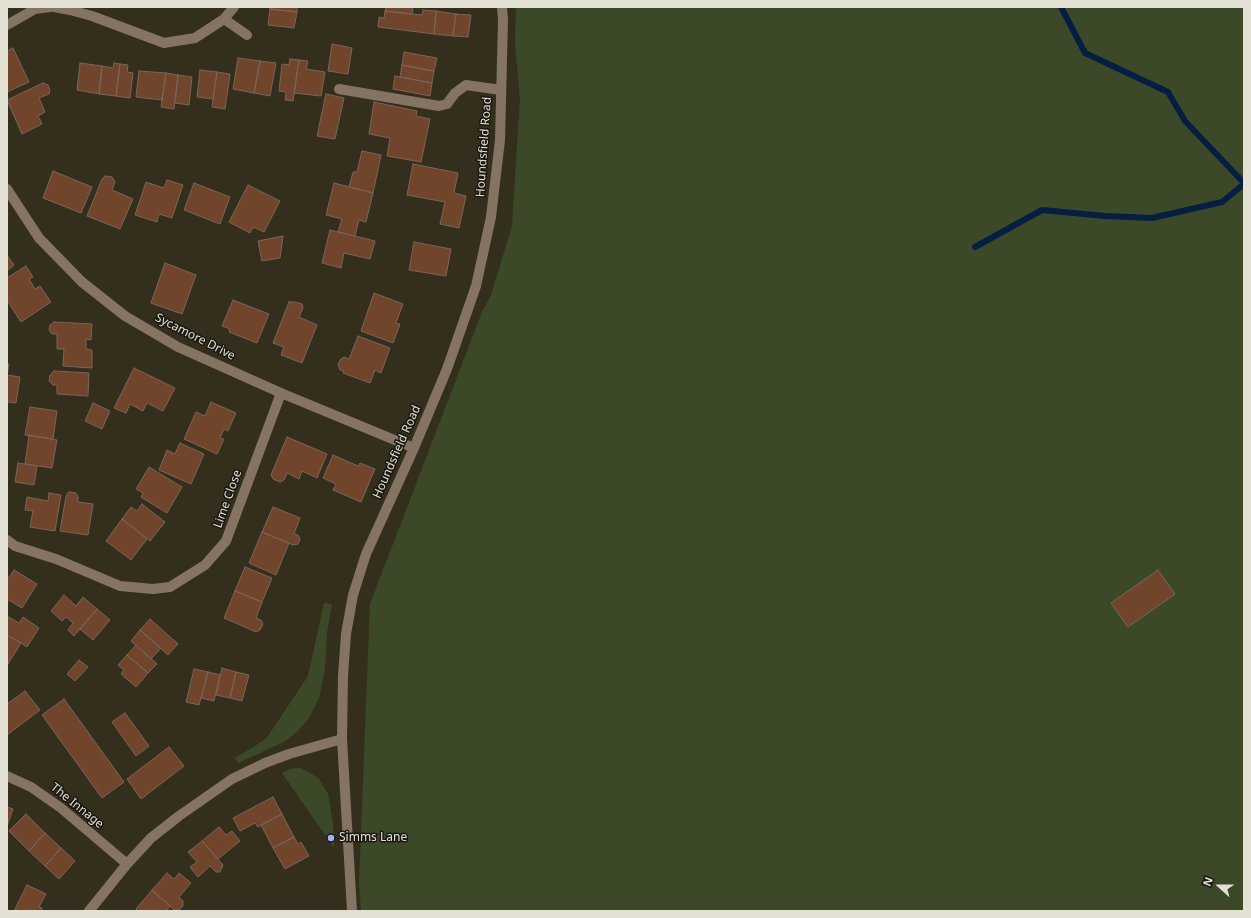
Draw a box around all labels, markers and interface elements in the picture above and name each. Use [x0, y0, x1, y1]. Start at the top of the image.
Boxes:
street label: Houndsfield Road [473, 96, 495, 198]
street label: Sycamore Drive [153, 311, 237, 363]
street label: Houndsfield Road [370, 403, 424, 501]
street label: Lime Close [211, 468, 245, 530]
street label: The Innage [48, 780, 106, 832]
place label: Simms Lane [339, 831, 407, 845]
marker: Simms Lane [326, 833, 336, 843]
north arrow [1199, 866, 1239, 906]
text: N [1199, 875, 1216, 888]

